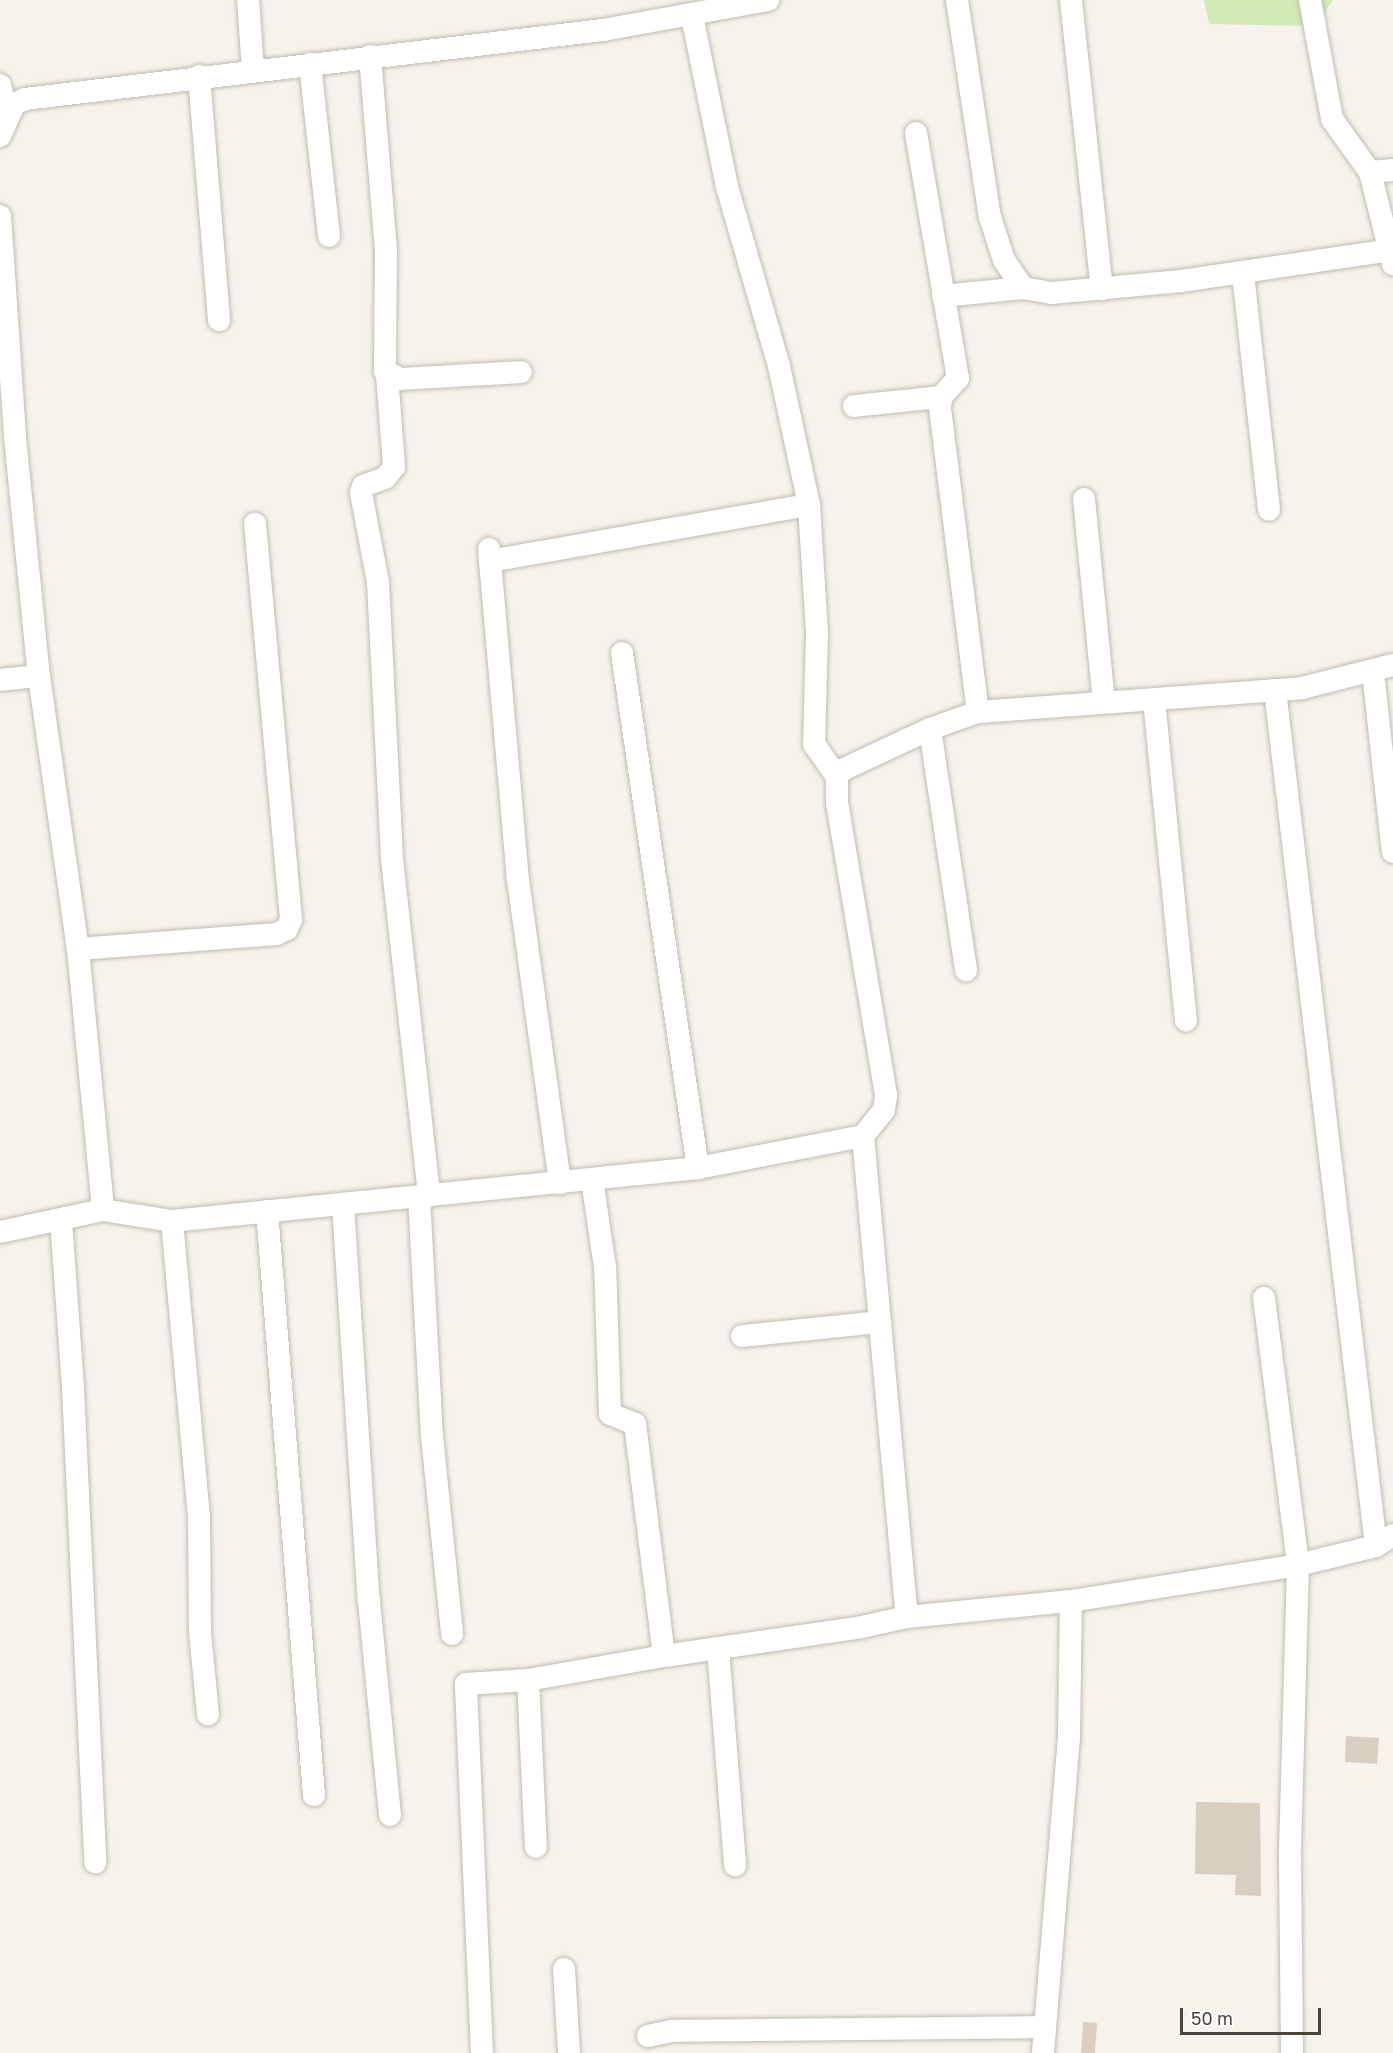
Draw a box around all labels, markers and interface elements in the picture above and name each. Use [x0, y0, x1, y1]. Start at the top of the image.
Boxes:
scale bar [1183, 1996, 1324, 2034]
text: 50 m [1191, 2007, 1233, 2029]

